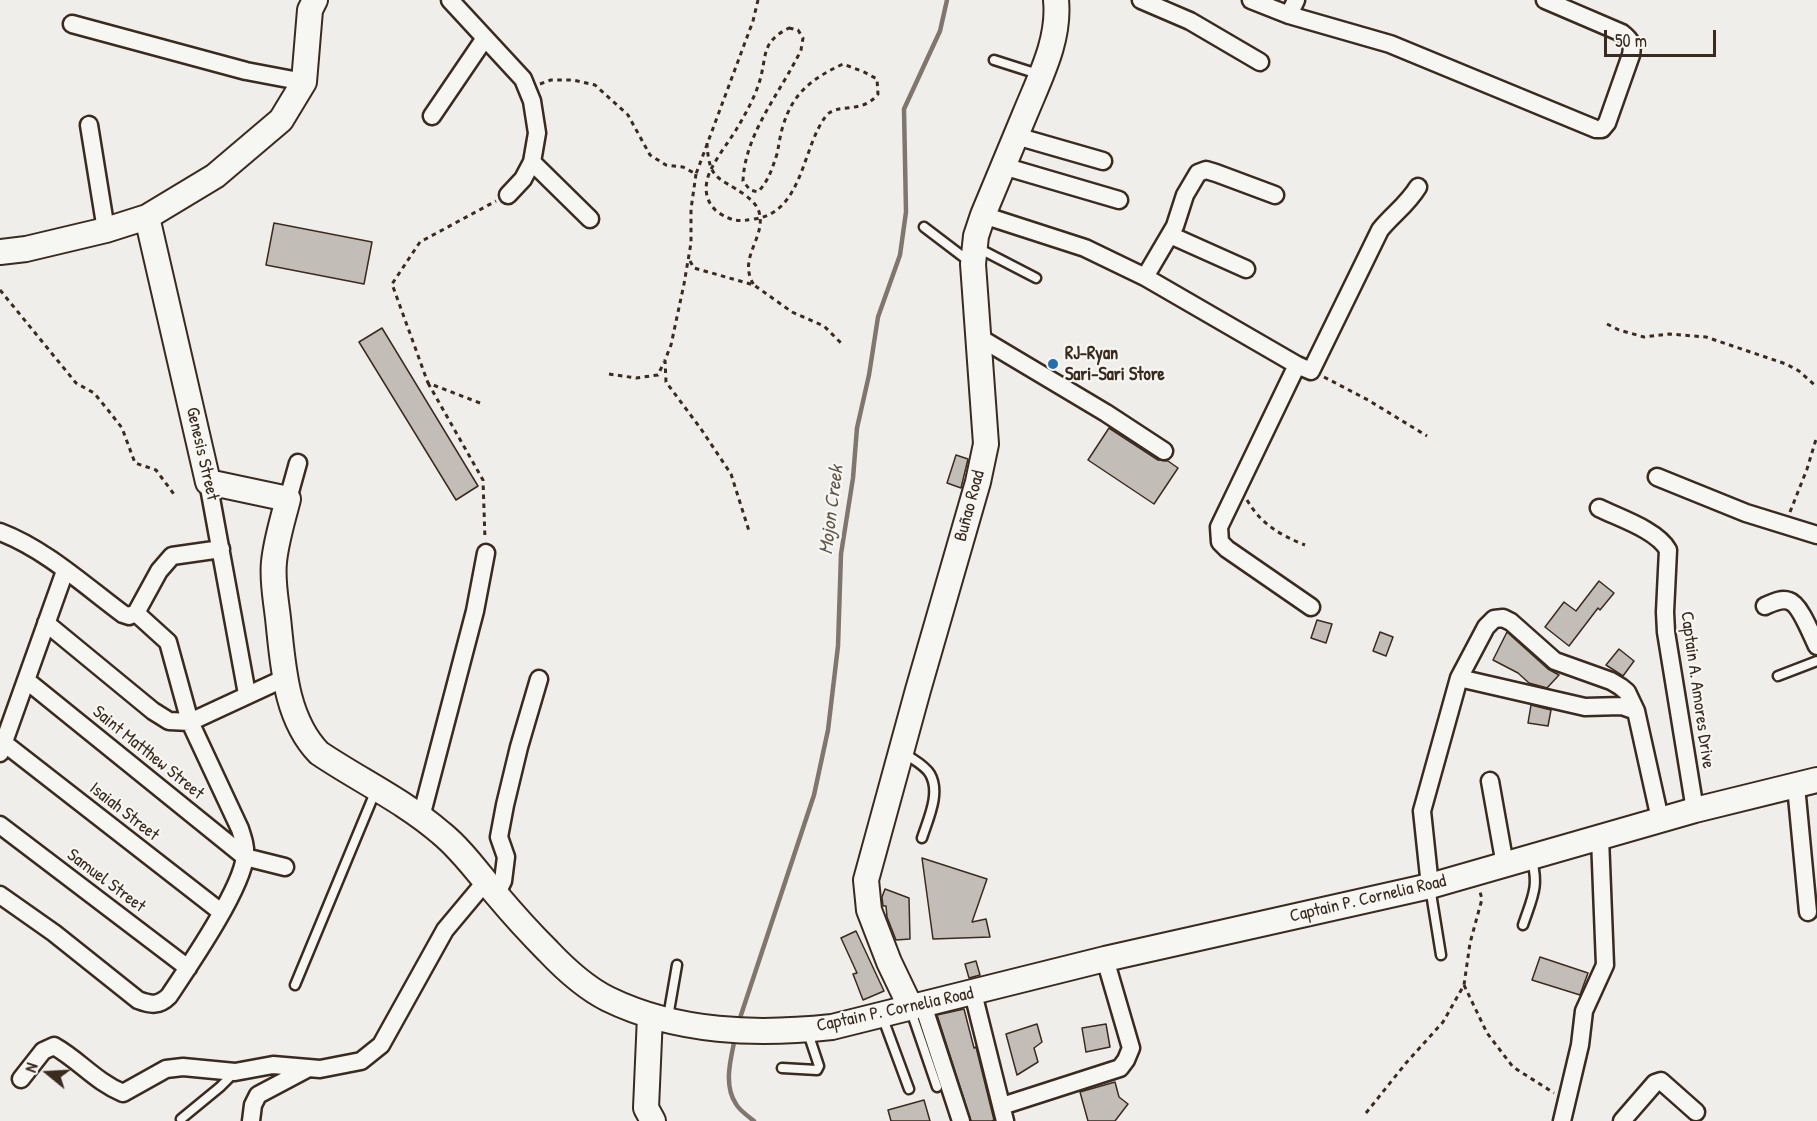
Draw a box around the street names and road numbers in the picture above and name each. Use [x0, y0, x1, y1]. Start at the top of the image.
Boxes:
street label: Genesis Street [181, 405, 223, 503]
street label: Buñao Road [950, 468, 990, 544]
street label: Captain A. Amores Drive [1675, 610, 1719, 770]
street label: Saint Matthew Street [88, 701, 208, 805]
street label: Isaiah Street [85, 778, 163, 846]
street label: Samuel Street [62, 844, 150, 918]
street label: Captain P. Cornelia Road [1288, 871, 1448, 927]
street label: Captain P. Cornelia Road [815, 983, 975, 1037]

